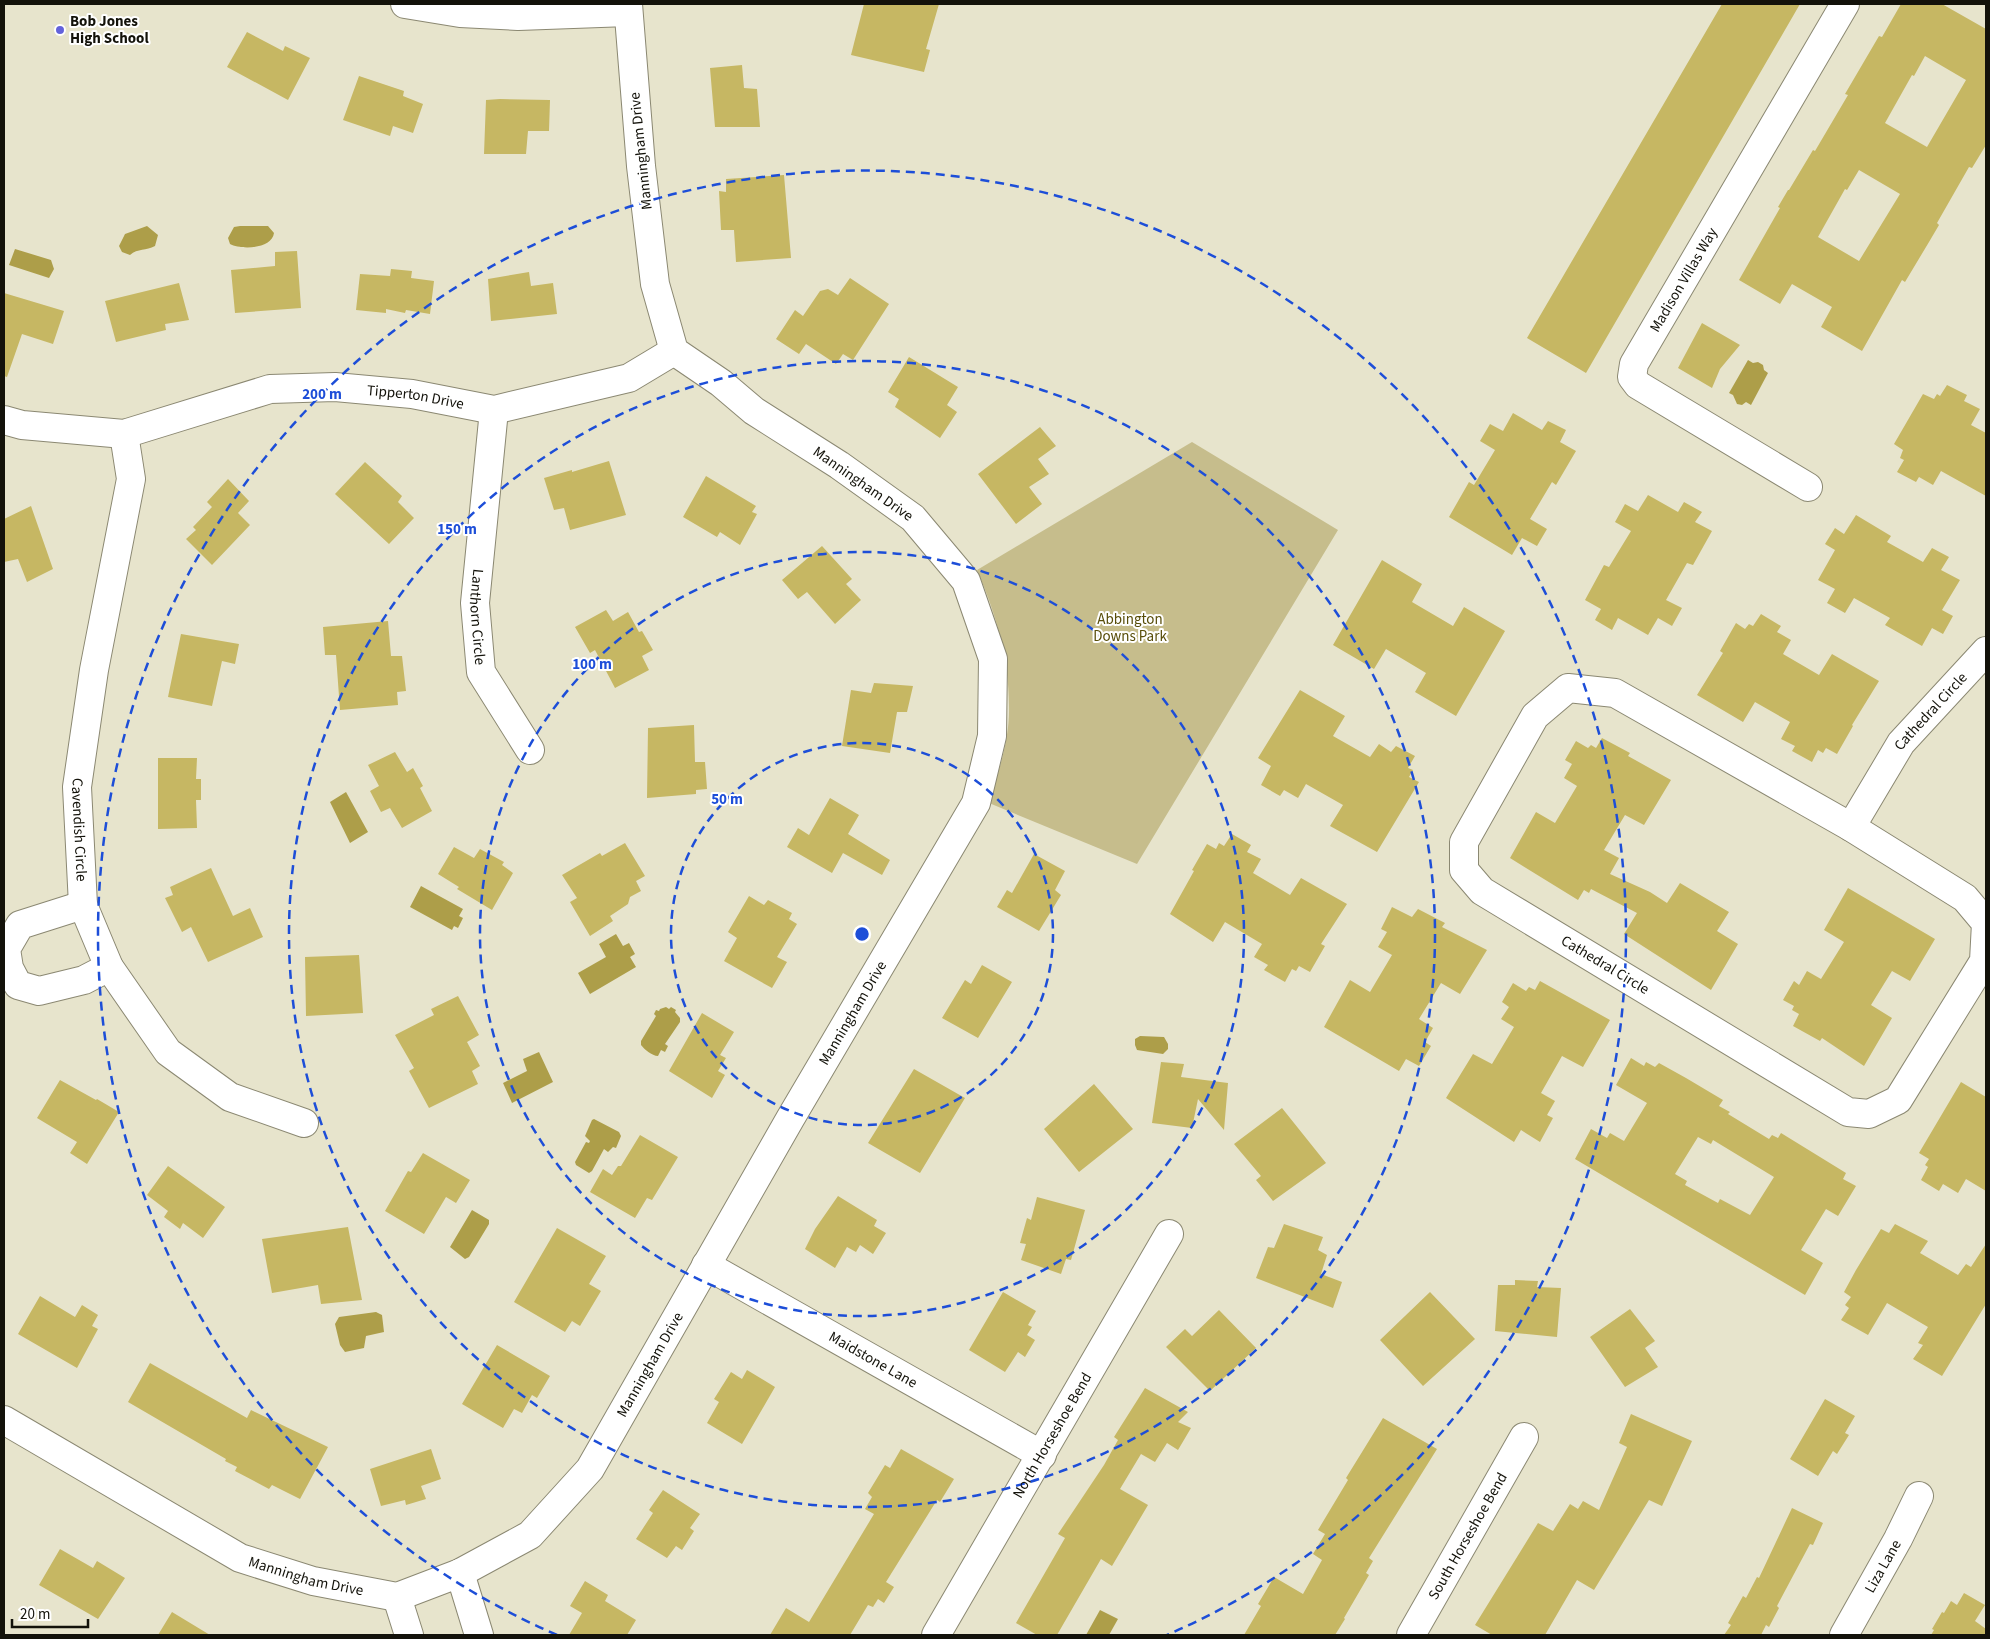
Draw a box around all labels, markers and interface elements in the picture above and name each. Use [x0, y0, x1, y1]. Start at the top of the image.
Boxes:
place label: Bob Jones High School [70, 11, 149, 49]
marker: Bob Jones High School [54, 24, 66, 36]
street label: Manningham Drive [624, 91, 658, 211]
street label: Madison Villas Way [1644, 223, 1722, 336]
street label: Tipperton Drive [366, 379, 466, 414]
text: 200 m [302, 384, 342, 405]
street label: Manningham Drive [809, 442, 917, 526]
text: 150 m [437, 519, 477, 540]
street label: Lanthorn Circle [464, 568, 491, 666]
park label: Abbington Downs Park [1093, 609, 1167, 647]
text: 100 m [572, 654, 612, 675]
street label: Cathedral Circle [1889, 667, 1972, 754]
street label: Cavendish Circle [66, 776, 92, 882]
text: 50 m [711, 789, 743, 810]
centre of rings [853, 925, 871, 943]
street label: Cathedral Circle [1557, 930, 1653, 1000]
street label: Manningham Drive [813, 957, 892, 1069]
street label: Manningham Drive [611, 1308, 688, 1421]
street label: Maidstone Lane [825, 1326, 921, 1393]
street label: North Horseshoe Bend [1007, 1369, 1097, 1502]
street label: South Horseshoe Bend [1423, 1469, 1512, 1603]
street label: Liza Lane [1859, 1536, 1906, 1597]
street label: Manningham Drive [246, 1551, 365, 1601]
scale bar [12, 1596, 89, 1628]
text: 20 m [20, 1604, 50, 1625]

